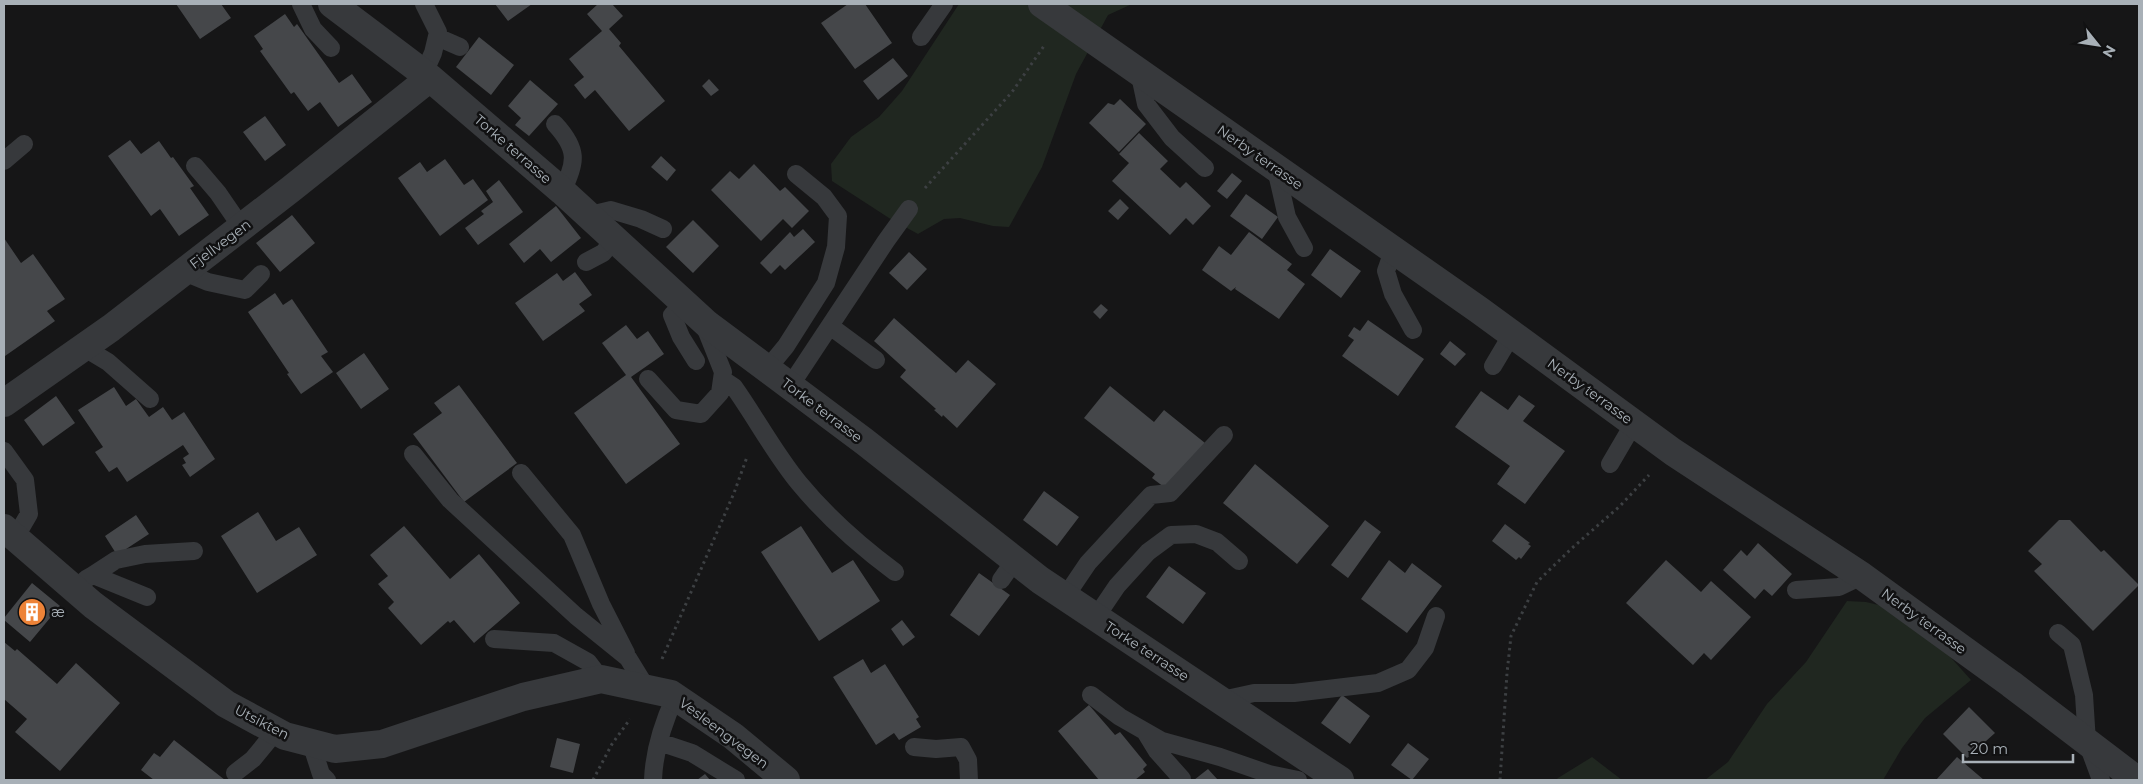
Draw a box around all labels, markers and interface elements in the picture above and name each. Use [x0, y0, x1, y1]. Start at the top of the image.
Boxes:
north arrow [2073, 20, 2123, 70]
text: N [2099, 42, 2120, 61]
street label: Torke terrasse [471, 111, 555, 187]
street label: Nerby terrasse [1214, 121, 1306, 193]
street label: Fjellvegen [186, 215, 254, 273]
street label: Nerby terrasse [1544, 354, 1636, 428]
street label: Torke terrasse [778, 374, 866, 446]
street label: Nerby terrasse [1878, 584, 1970, 658]
building icon: æ [17, 597, 47, 627]
place label: æ [51, 603, 65, 621]
street label: Torke terrasse [1102, 617, 1192, 685]
street label: Vesleengvegen [676, 694, 772, 772]
street label: Utsikten [232, 701, 292, 743]
scale bar [1963, 732, 2073, 764]
text: 20 m [1970, 739, 2008, 758]

